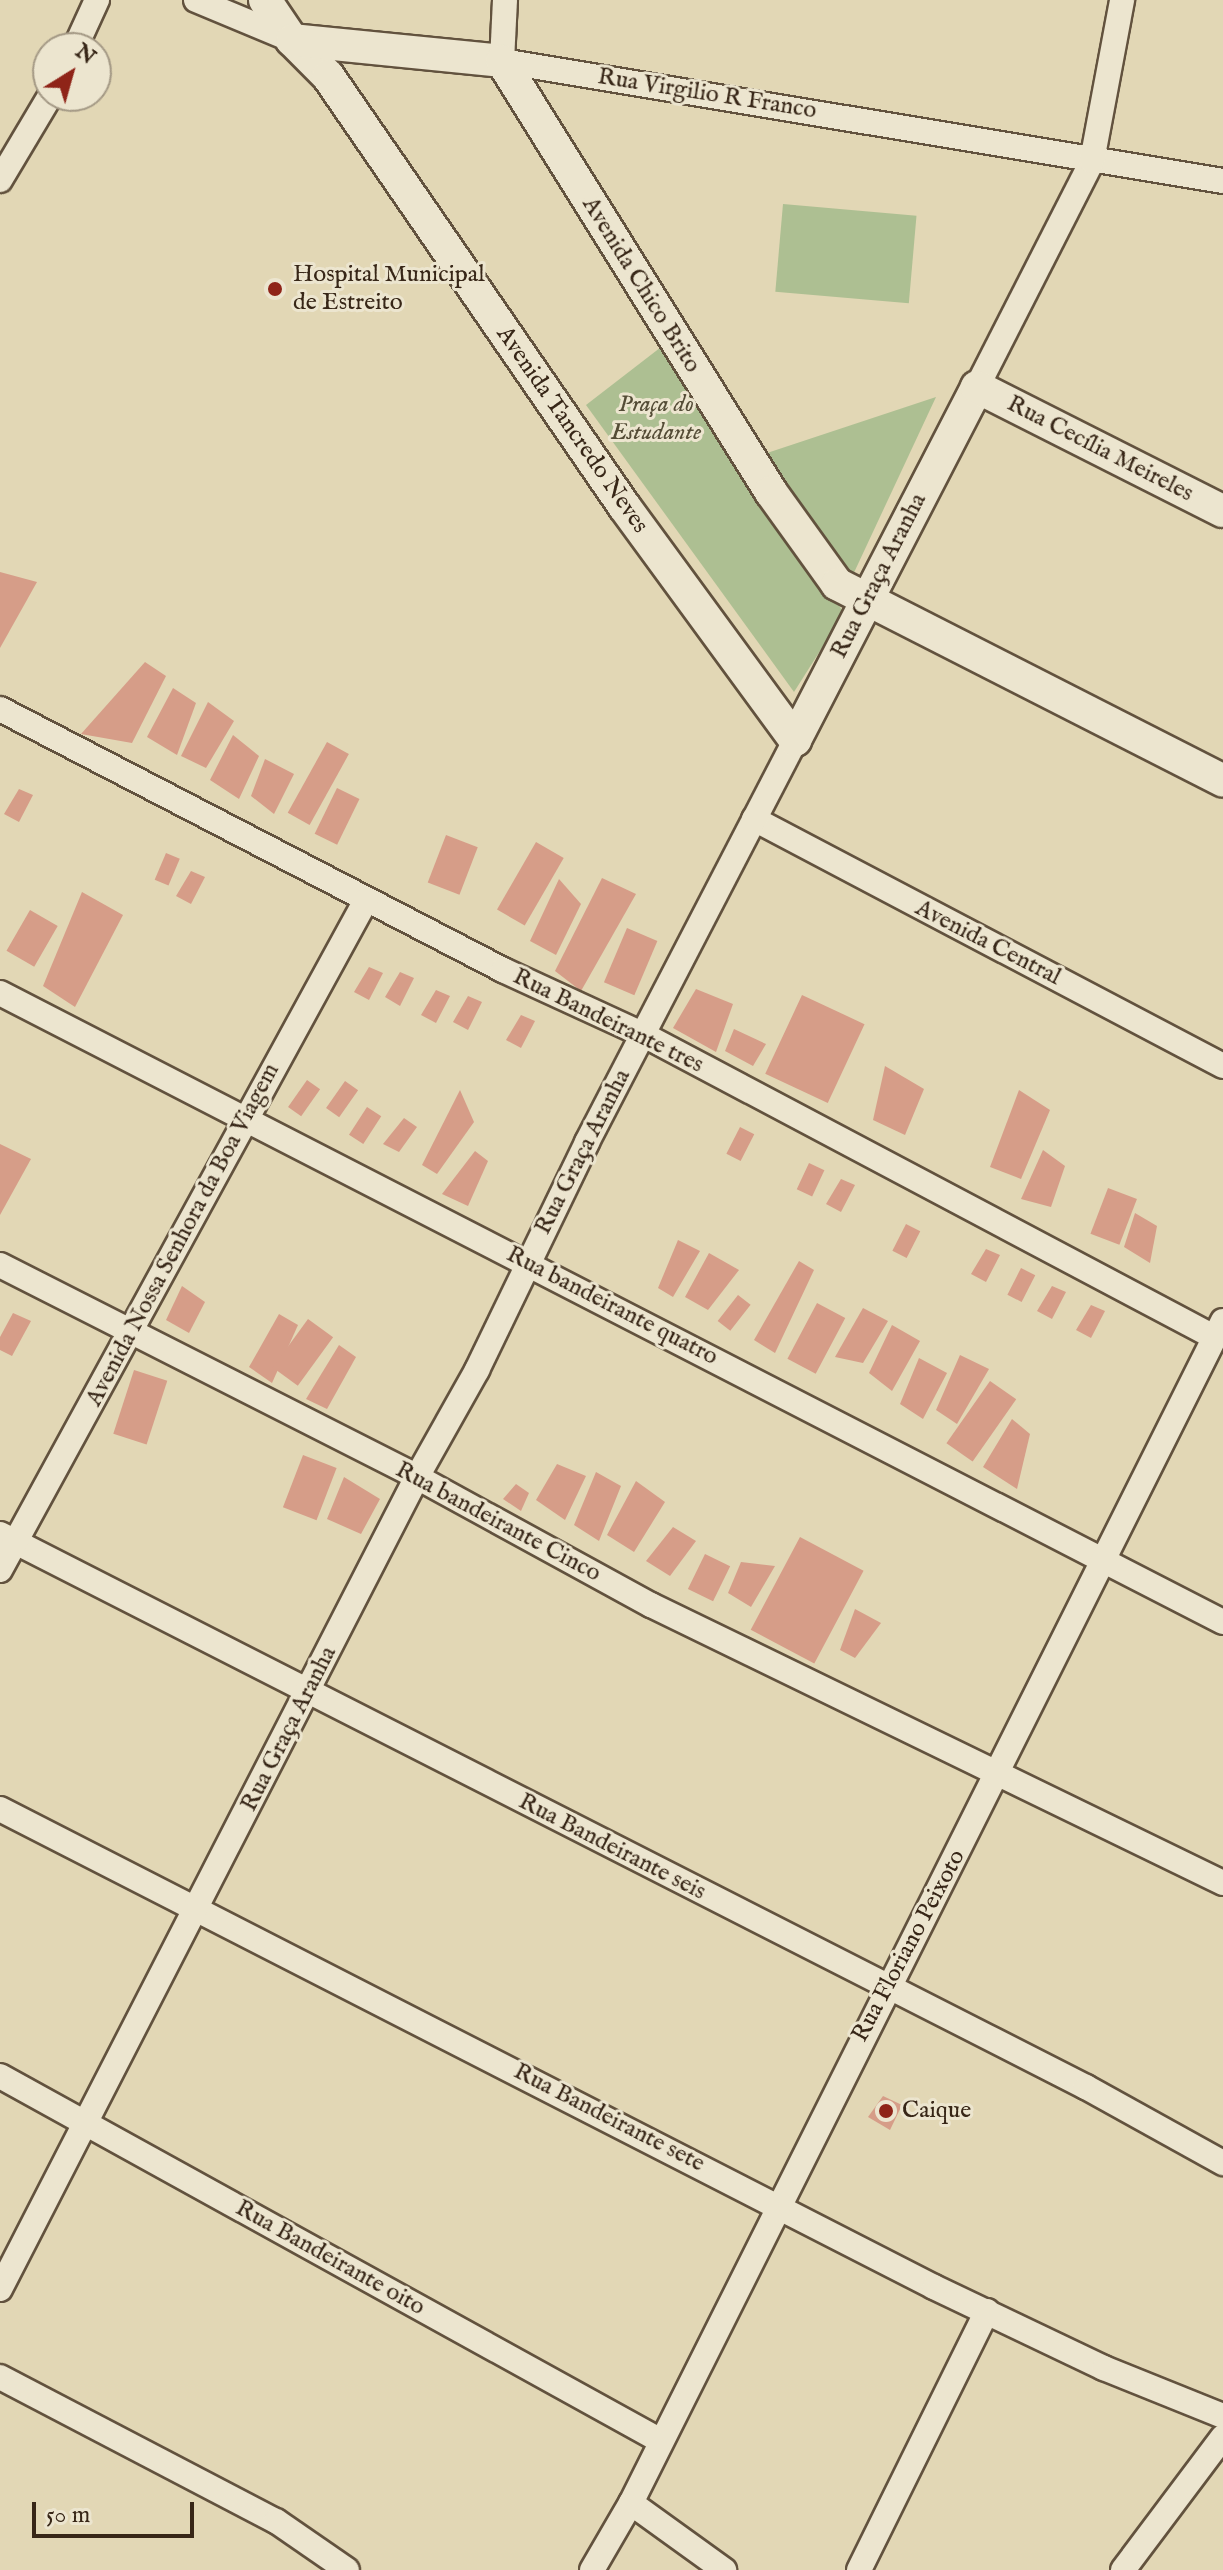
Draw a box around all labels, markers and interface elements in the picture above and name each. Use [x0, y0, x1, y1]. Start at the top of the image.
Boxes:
north arrow [32, 32, 112, 112]
text: N [69, 38, 101, 71]
street label: Rua Virgilio R Franco [596, 62, 818, 126]
street label: Avenida Chico Brito [575, 192, 707, 378]
place label: Hospital Municipal de Estreito [293, 261, 485, 317]
marker: Hospital Municipal de Estreito [264, 278, 286, 300]
street label: Avenida Tancredo Neves [490, 321, 654, 539]
street label: Rua Cecília Meireles [1002, 390, 1198, 508]
park label: Praça do Estudante [611, 391, 701, 447]
street label: Rua Graça Aranha [825, 489, 933, 663]
street label: Avenida Central [910, 894, 1066, 992]
street label: Rua Bandeirante tres [508, 962, 708, 1080]
street label: Avenida Nossa Senhora da Boa Viagem [80, 1059, 286, 1411]
street label: Rua Graça Aranha [529, 1065, 637, 1239]
street label: Rua bandeirante quatro [501, 1240, 723, 1372]
street label: Rua bandeirante Cinco [390, 1456, 606, 1588]
street label: Rua Graça Aranha [235, 1642, 343, 1816]
street label: Rua Bandeirante seis [514, 1787, 710, 1907]
street label: Rua Floriano Peixoto [846, 1845, 972, 2047]
street label: Rua Bandeirante sete [509, 2057, 709, 2179]
place label: Caique [902, 2097, 971, 2125]
marker: Caique [877, 2102, 895, 2120]
street label: Rua Bandeirante oito [230, 2194, 430, 2322]
scale bar [36, 2486, 198, 2536]
text: 50 m [46, 2500, 90, 2531]

